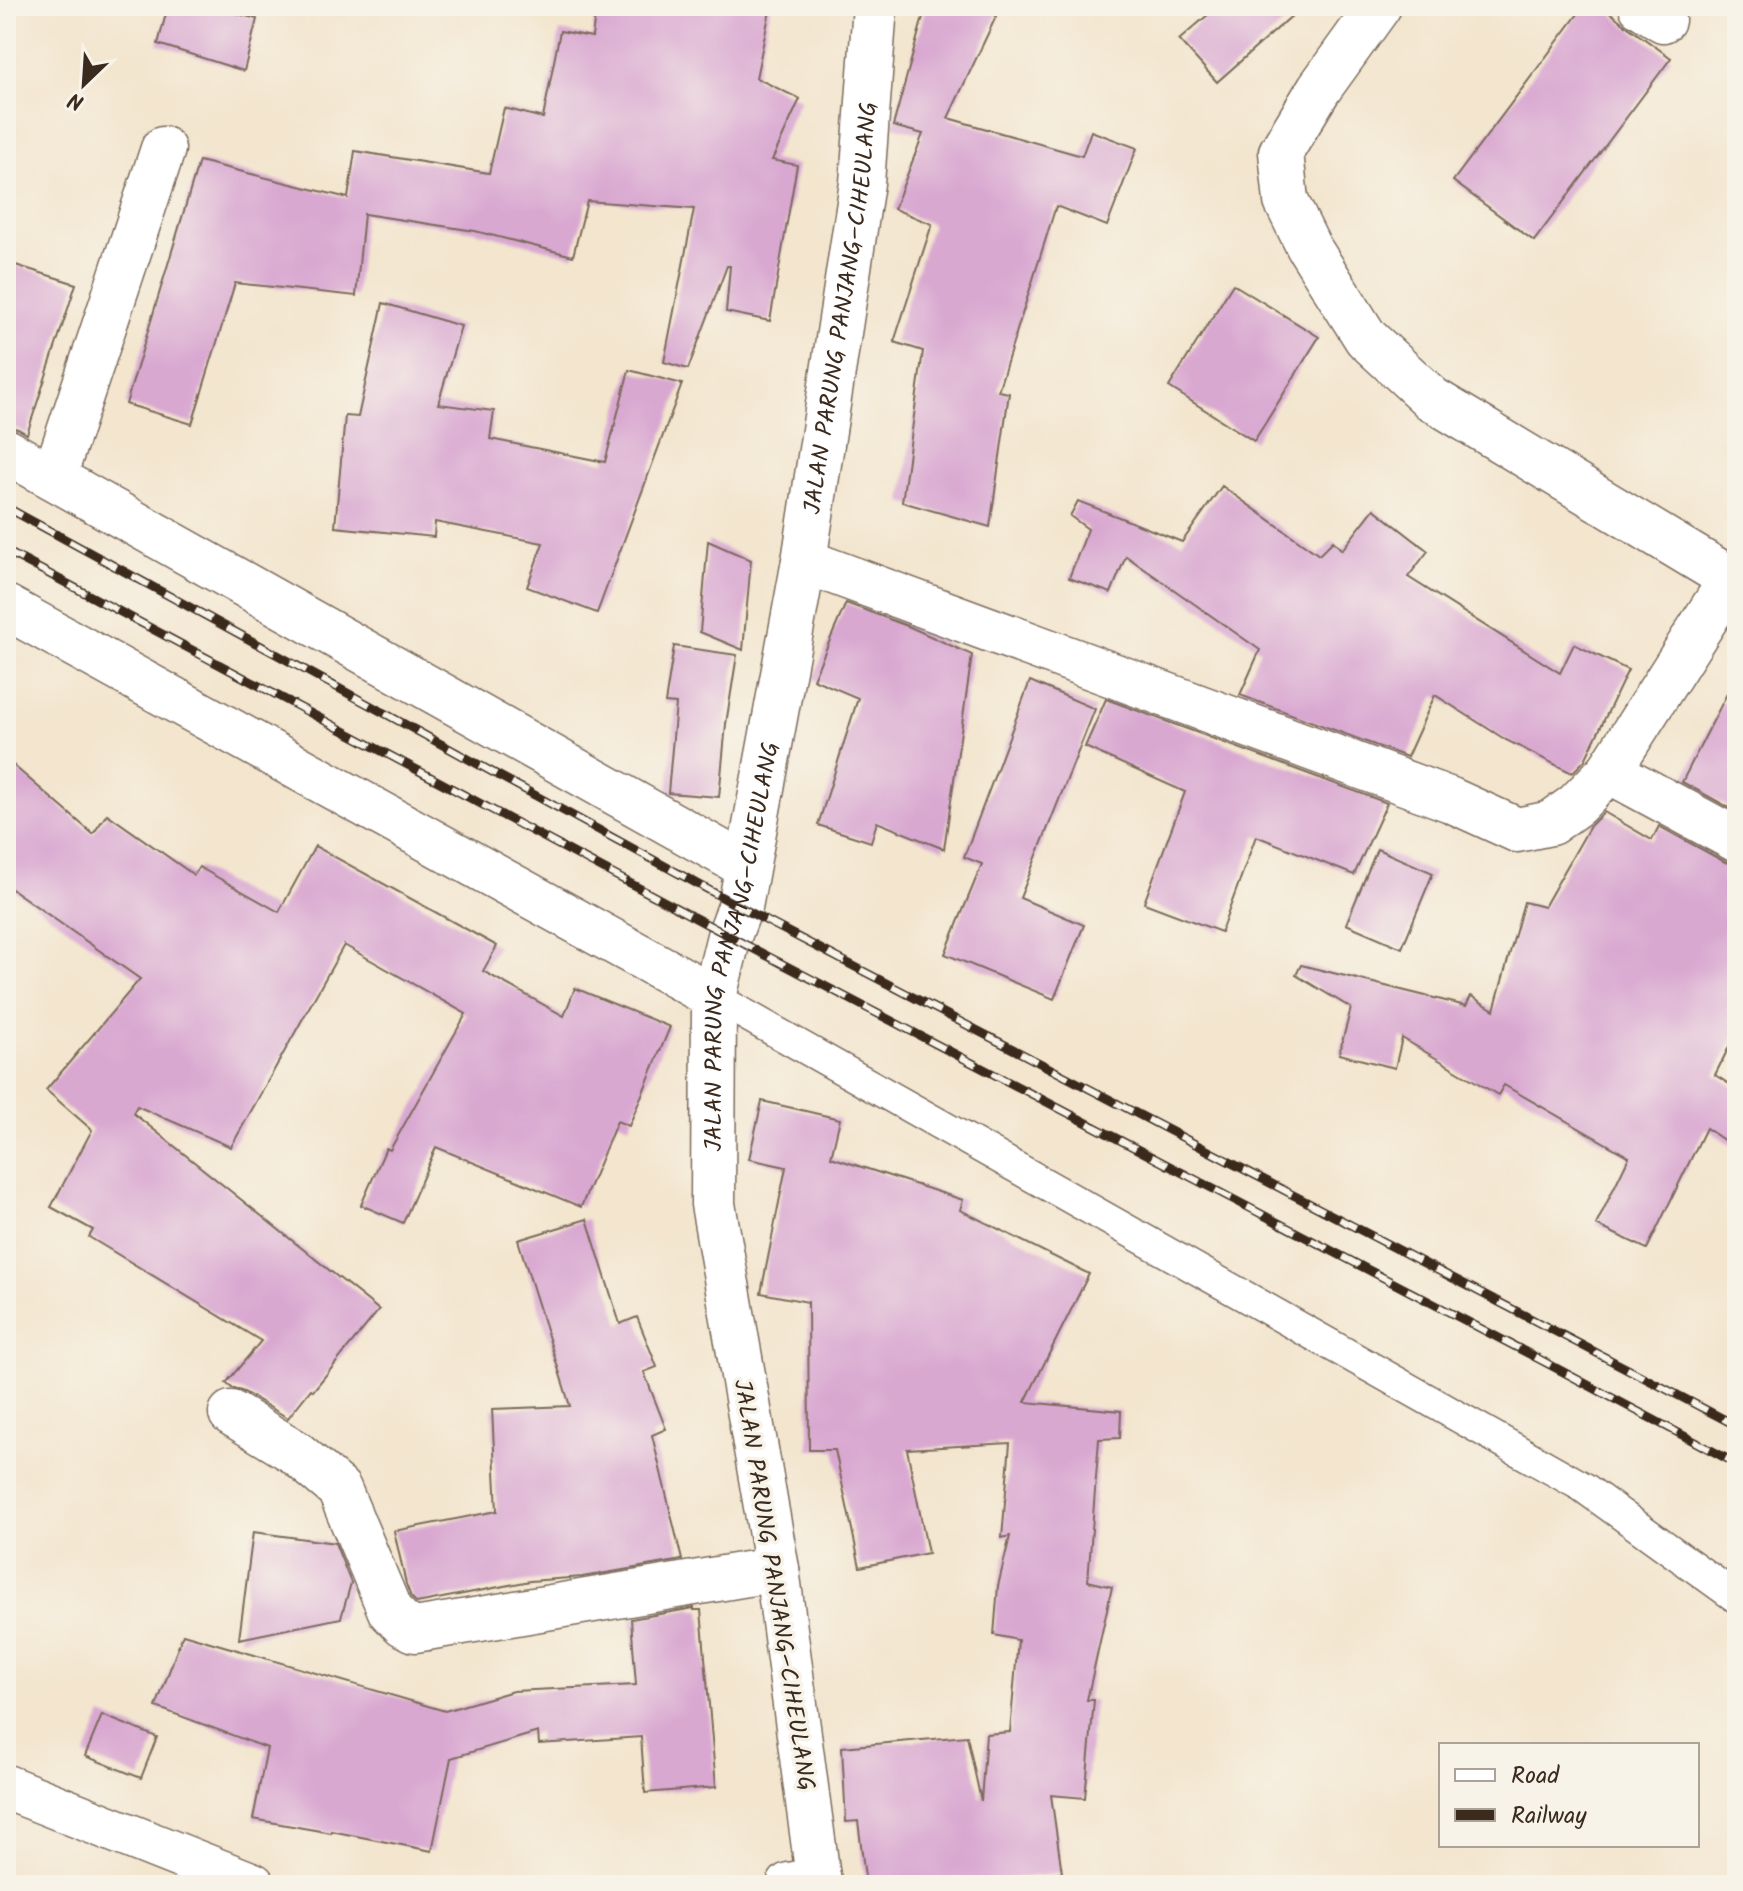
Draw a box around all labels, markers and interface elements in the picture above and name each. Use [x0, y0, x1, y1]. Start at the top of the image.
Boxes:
north arrow [44, 44, 124, 124]
text: N [63, 81, 90, 119]
street label: JALAN PARUNG PANJANG–CIHEULANG [793, 100, 889, 517]
street label: JALAN PARUNG PANJANG–CIHEULANG [695, 739, 791, 1152]
street label: JALAN PARUNG PANJANG–CIHEULANG [722, 1377, 825, 1794]
legend [1439, 1743, 1699, 1847]
text: Road [1511, 1757, 1560, 1796]
text: Railway [1511, 1797, 1587, 1836]

